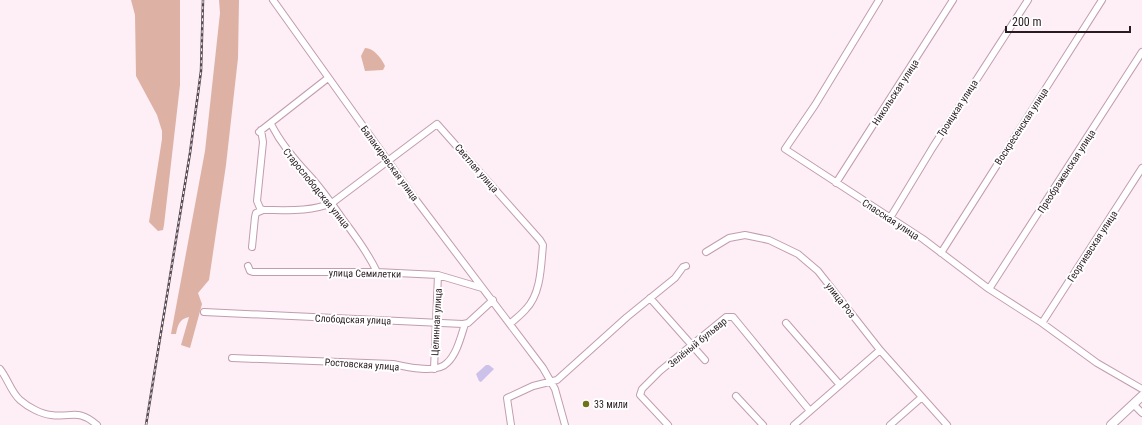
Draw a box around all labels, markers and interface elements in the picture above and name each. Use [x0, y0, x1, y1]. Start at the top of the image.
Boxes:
scale bar [1006, 8, 1130, 34]
text: 200 m [1012, 15, 1042, 29]
street label: Никольская улица [870, 57, 921, 127]
street label: Троицкая улица [935, 77, 980, 139]
street label: Воскресенская улица [992, 86, 1051, 167]
street label: Балакиревская улица [359, 124, 421, 203]
street label: Преображенская улица [1035, 127, 1098, 215]
street label: Светлая улица [453, 142, 501, 195]
street label: Старослободская улица [281, 146, 352, 231]
street label: Спасская улица [860, 197, 921, 242]
street label: Георгиевская улица [1065, 208, 1120, 284]
street label: улица Семилетки [329, 267, 401, 280]
street label: улица Роз [824, 281, 858, 320]
street label: Целинная улица [429, 288, 444, 356]
street label: Слободская улица [315, 313, 391, 326]
street label: Зелёный бульвар [666, 315, 729, 369]
street label: Ростовская улица [324, 356, 400, 373]
marker: 33 мили [581, 399, 591, 409]
place label: 33 мили [594, 399, 628, 410]

